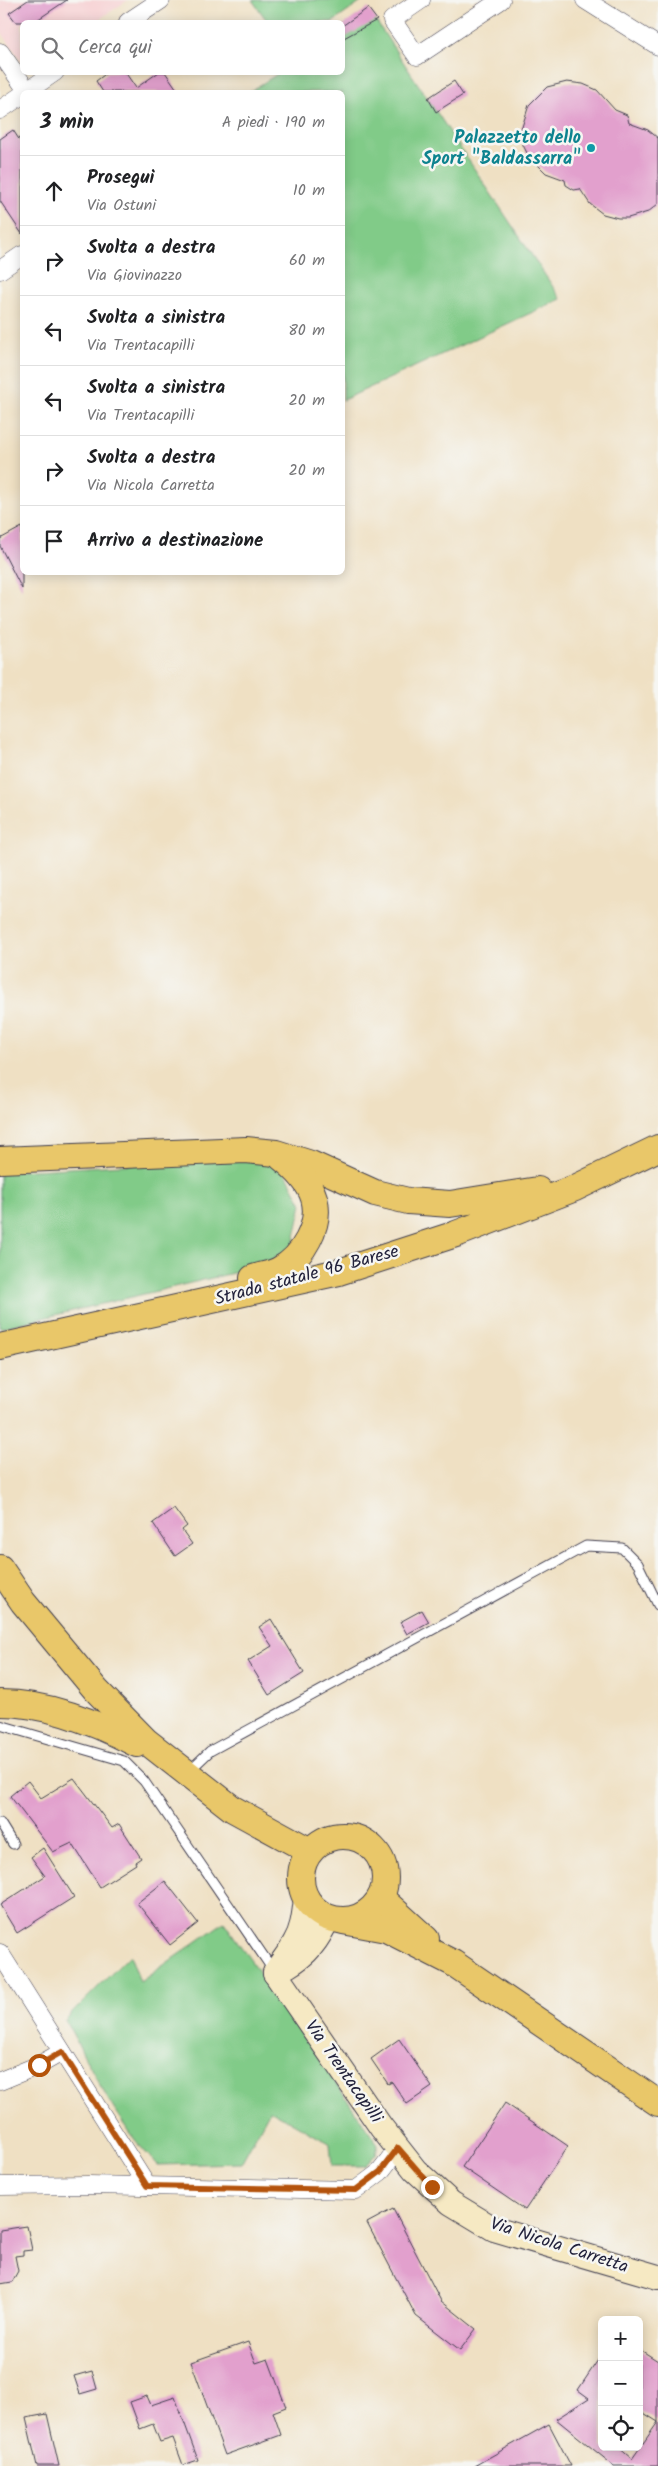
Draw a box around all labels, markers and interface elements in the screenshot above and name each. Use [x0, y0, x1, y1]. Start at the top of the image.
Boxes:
search box [20, 20, 345, 75]
text: Cerca qui [78, 33, 152, 63]
icon: search [38, 34, 66, 62]
text: 3 min [40, 106, 94, 139]
text: A piedi · 190 m [222, 110, 325, 135]
place label: Palazzetto dello Sport "Baldassarra" [422, 124, 581, 174]
marker: Palazzetto dello Sport "Baldassarra" [585, 142, 597, 154]
text: Prosegui [87, 163, 154, 193]
icon: ahead [40, 177, 68, 205]
text: 10 m [293, 178, 325, 203]
text: Via Ostuni [87, 193, 156, 218]
text: Svolta a destra [87, 233, 215, 263]
icon: right [40, 247, 68, 275]
text: 60 m [289, 248, 325, 273]
text: Via Giovinazzo [87, 263, 182, 288]
text: Svolta a sinistra [87, 303, 225, 333]
icon: left [40, 317, 68, 345]
text: 80 m [288, 318, 325, 343]
text: Via Trentacapilli [87, 333, 194, 358]
text: Svolta a sinistra [87, 373, 225, 403]
icon: left [40, 387, 68, 415]
text: 20 m [289, 388, 325, 413]
text: Via Trentacapilli [87, 403, 194, 428]
text: Svolta a destra [87, 443, 215, 473]
icon: right [40, 457, 68, 485]
text: 20 m [289, 458, 325, 483]
text: Via Nicola Carretta [87, 473, 215, 498]
text: Arrivo a destinazione [87, 526, 263, 556]
icon: arrive [40, 527, 68, 555]
street label: Strada statale 96 Barese [212, 1237, 402, 1315]
street label: Via Trentacapilli [297, 2014, 390, 2130]
route start [28, 2054, 51, 2077]
route end [421, 2176, 444, 2199]
street label: Via Nicola Carretta [486, 2210, 632, 2282]
map controls [598, 2316, 643, 2451]
button: + [598, 2316, 643, 2361]
button: − [598, 2361, 643, 2406]
button: locate [598, 2406, 643, 2451]

